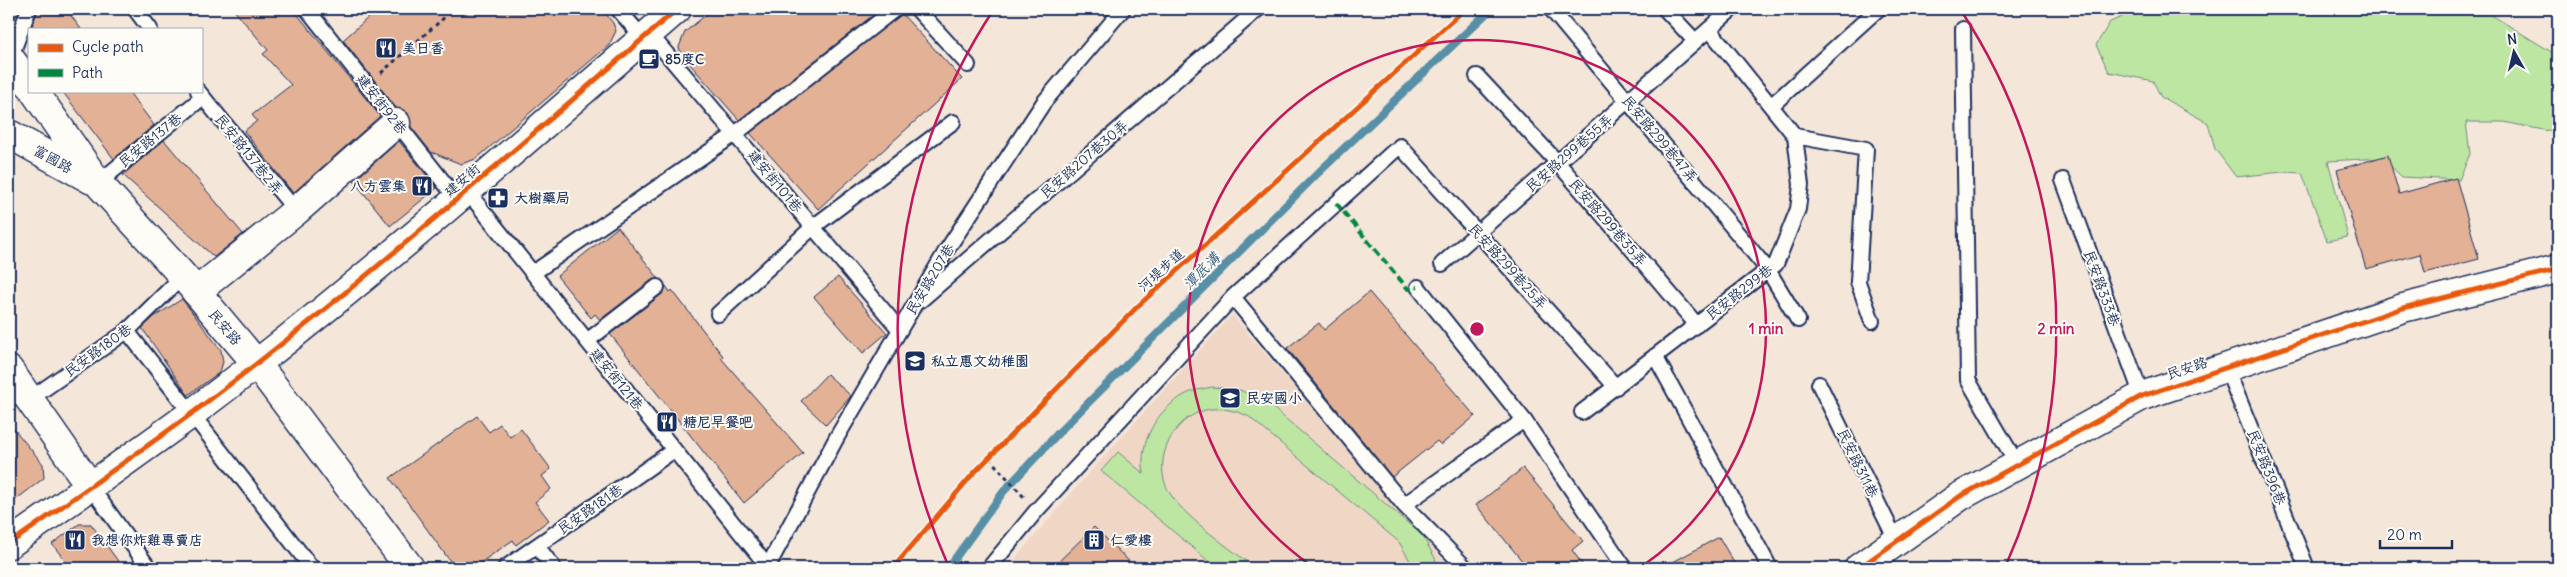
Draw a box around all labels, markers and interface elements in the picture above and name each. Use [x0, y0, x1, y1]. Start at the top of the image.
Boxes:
legend [28, 28, 202, 92]
north arrow [2490, 28, 2540, 78]
text: N [2506, 30, 2518, 49]
restaurant icon: 美日香 [374, 36, 398, 60]
text: Cycle path [72, 37, 144, 56]
place label: 美日香 [402, 39, 444, 57]
cafe icon: 85度C [637, 47, 661, 71]
place label: 85度C [665, 50, 704, 68]
text: Path [72, 63, 103, 82]
street label: 建安街92巷 [353, 70, 412, 139]
street label: 民安路299巷47弄 [1618, 92, 1702, 186]
street label: 民安路137巷 [115, 108, 186, 171]
street label: 民安路137巷2弄 [211, 110, 287, 198]
street label: 民安路299巷55弄 [1522, 110, 1616, 196]
street label: 民安路207巷30弄 [1036, 116, 1132, 202]
street label: 富國路 [30, 141, 76, 177]
street label: 建安街101巷 [744, 146, 807, 217]
street label: 建安街 [440, 159, 484, 201]
restaurant icon: 八方雲集 [410, 174, 434, 198]
street label: 民安路299巷35弄 [1565, 175, 1651, 269]
place label: 八方雲集 [350, 177, 406, 195]
pharmacy icon: 大樹藥局 [486, 186, 510, 210]
place label: 大樹藥局 [514, 189, 570, 207]
street label: 民安路299巷25弄 [1465, 219, 1551, 313]
street label: 民安路207巷 [902, 239, 959, 318]
street label: 河堤步道 [1134, 245, 1188, 295]
water label: 潭底溝 [1178, 247, 1225, 294]
street label: 民安路333巷 [2080, 247, 2124, 330]
street label: 民安路299巷 [1702, 260, 1777, 324]
street label: 民安路 [205, 305, 245, 349]
street label: 民安路180巷 [61, 319, 136, 380]
text: 1 min [1749, 319, 1784, 338]
text: 2 min [2038, 319, 2075, 338]
centre of rings [1468, 320, 1486, 338]
street label: 建安街121巷 [586, 344, 648, 414]
school or university icon: 私立惠文幼稚園 [903, 349, 927, 373]
place label: 私立惠文幼稚園 [931, 352, 1029, 370]
street label: 民安路 [2164, 353, 2210, 383]
school or university icon: 民安國小 [1218, 386, 1242, 410]
place label: 民安國小 [1246, 389, 1302, 407]
restaurant icon: 糖尼早餐吧 [655, 410, 679, 434]
place label: 糖尼早餐吧 [683, 413, 753, 431]
street label: 民安路311巷 [1833, 425, 1883, 502]
street label: 民安路396巷 [2244, 426, 2291, 508]
street label: 民安路181巷 [554, 479, 627, 538]
scale bar [2380, 517, 2452, 549]
text: 20 m [2387, 525, 2422, 544]
restaurant icon: 我想你炸雞專賣店 [63, 528, 87, 552]
building icon: 仁愛樓 [1082, 528, 1106, 552]
place label: 我想你炸雞專賣店 [91, 531, 203, 549]
place label: 仁愛樓 [1110, 531, 1152, 549]

